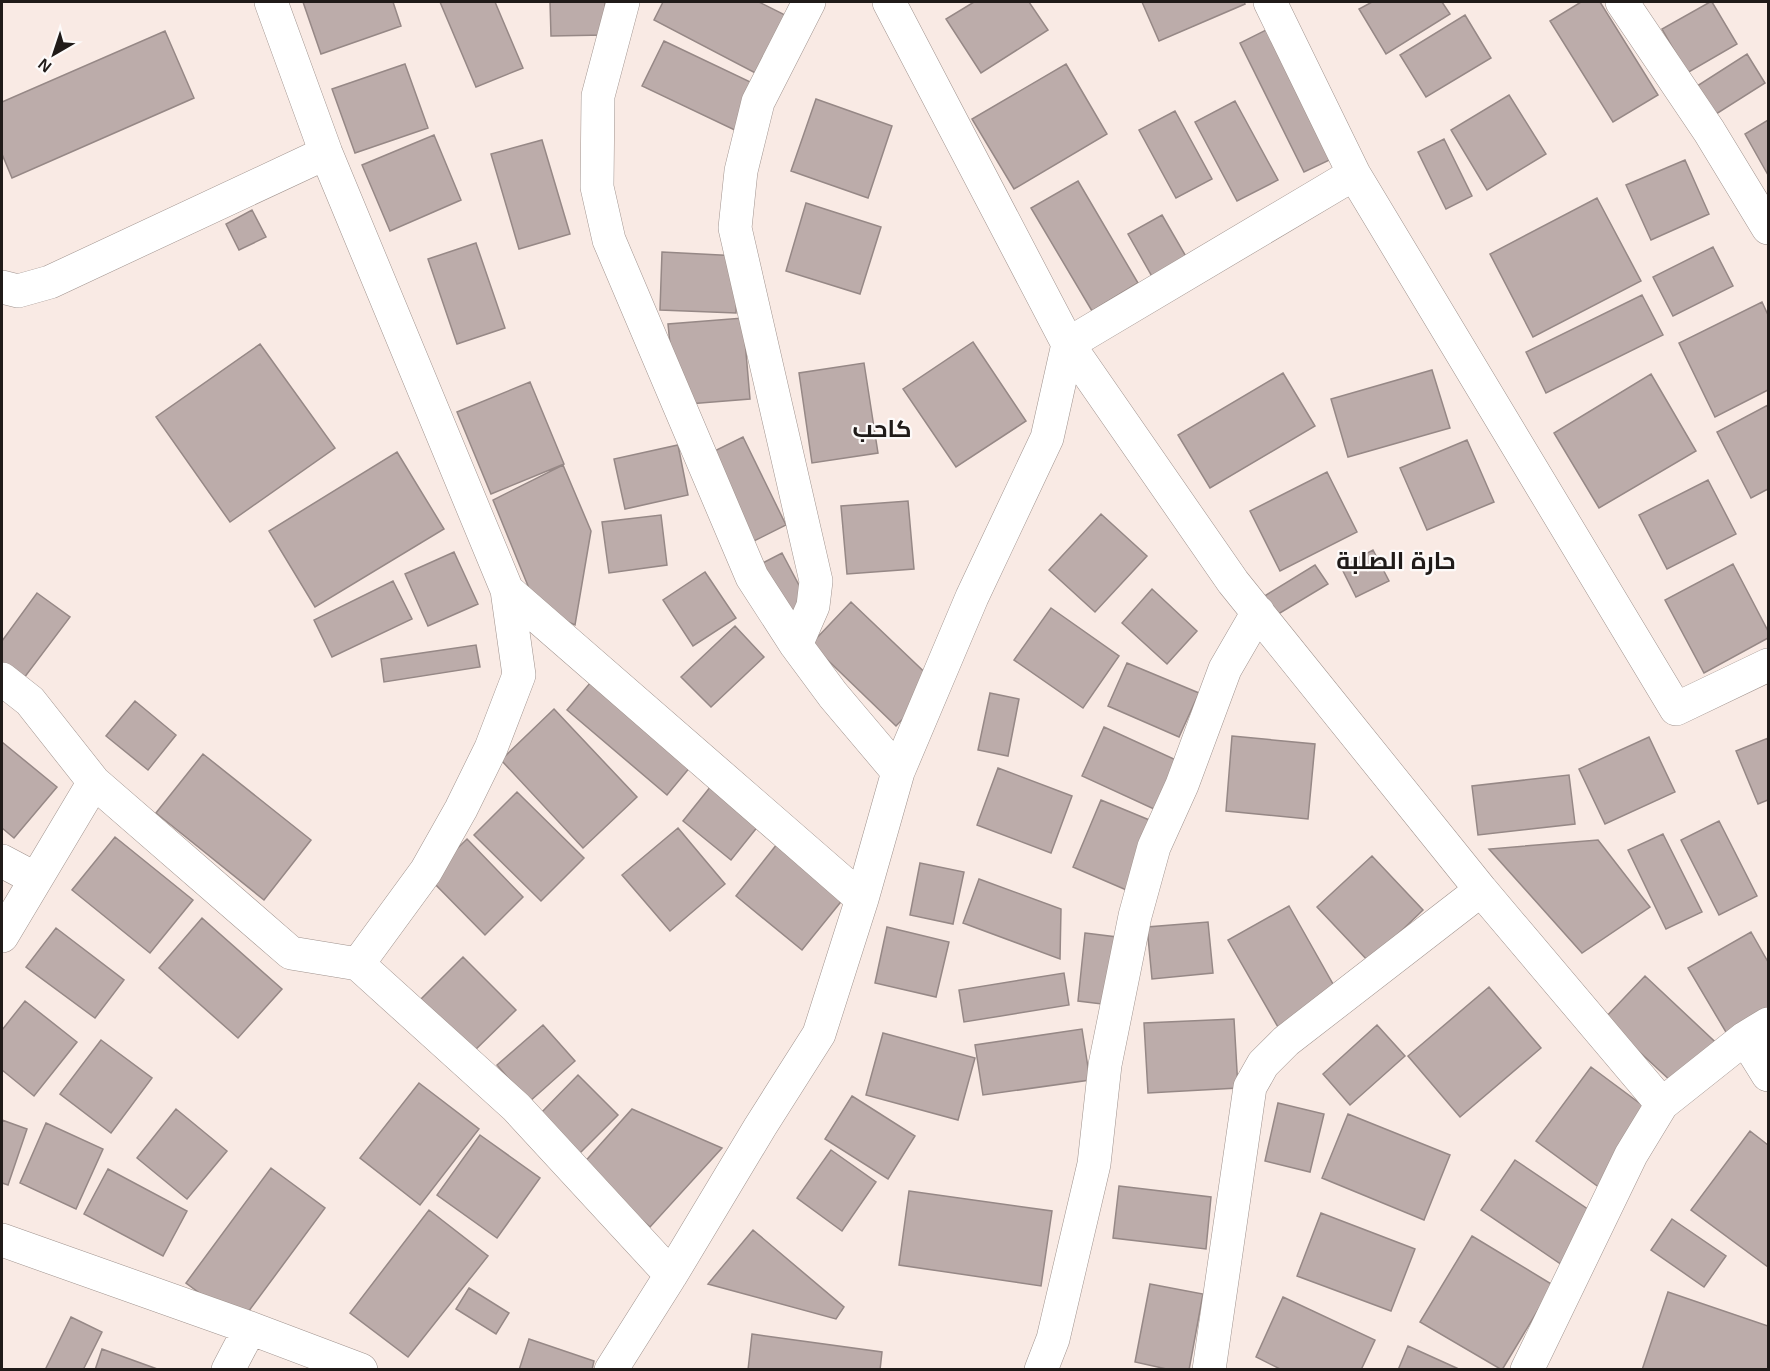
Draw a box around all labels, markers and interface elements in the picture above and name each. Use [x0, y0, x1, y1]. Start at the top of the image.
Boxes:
north arrow [24, 24, 84, 84]
text: N [35, 55, 55, 76]
district label: كاحب [853, 415, 912, 442]
district label: حارة الصلبة [1336, 547, 1456, 575]

